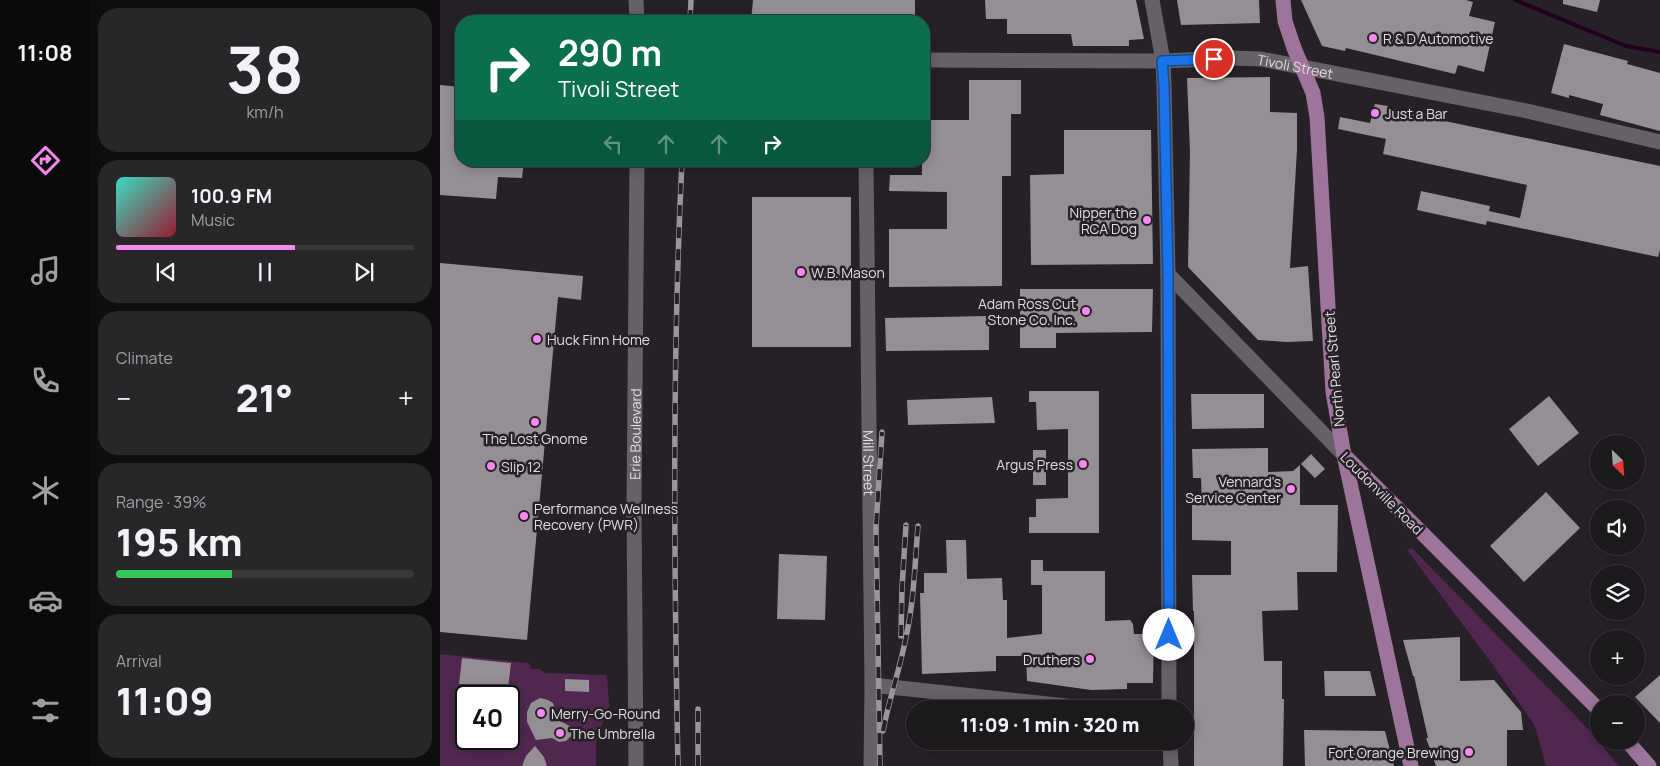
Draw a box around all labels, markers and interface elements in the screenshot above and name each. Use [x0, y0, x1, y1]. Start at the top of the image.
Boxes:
text: 38 [226, 24, 304, 113]
text: 290 m [558, 29, 662, 77]
place label: R & D Automotive [1383, 29, 1494, 48]
marker: R & D Automotive [1367, 32, 1379, 44]
icon: right [475, 35, 540, 100]
text: 11:08 [18, 38, 72, 68]
pin [1193, 38, 1235, 80]
icon: arrive [1200, 45, 1228, 73]
street label: Tivoli Street [1256, 49, 1335, 83]
text: Tivoli Street [558, 74, 679, 104]
text: km/h [246, 101, 284, 123]
place label: Just a Bar [1385, 104, 1448, 123]
marker: Just a Bar [1369, 107, 1381, 119]
icon: left [599, 130, 627, 158]
icon: ahead [652, 130, 680, 158]
icon: ahead [705, 130, 733, 158]
icon: right [758, 130, 786, 158]
icon: directions [28, 143, 63, 178]
text: 100.9 FM [191, 183, 272, 209]
place label: Nipper the RCA Dog [1069, 203, 1137, 238]
text: Music [191, 209, 235, 231]
marker: Nipper the RCA Dog [1141, 214, 1153, 226]
icon: music [28, 253, 63, 288]
icon: previous [152, 258, 180, 286]
icon: pause [251, 258, 279, 286]
icon: next [350, 258, 378, 286]
place label: W.B. Mason [811, 263, 885, 282]
marker: W.B. Mason [795, 266, 807, 278]
place label: Adam Ross Cut Stone Co. Inc. [978, 294, 1076, 329]
marker: Adam Ross Cut Stone Co. Inc. [1080, 305, 1092, 317]
street label: North Pearl Street [1319, 310, 1349, 428]
place label: Huck Finn Home [547, 330, 650, 349]
marker: Huck Finn Home [531, 333, 543, 345]
text: Climate [116, 347, 173, 369]
icon: phone [28, 363, 63, 398]
text: 21° [236, 371, 293, 423]
text: − [116, 379, 131, 417]
text: + [398, 379, 414, 417]
street label: Erie Boulevard [625, 388, 645, 480]
marker: The Lost Gnome [529, 416, 541, 428]
place label: The Lost Gnome [482, 429, 588, 448]
street label: Mill Street [860, 430, 879, 496]
north arrow [1590, 435, 1645, 490]
map controls [1590, 435, 1645, 750]
street label: Loudonville Road [1336, 447, 1428, 539]
place label: Argus Press [996, 455, 1073, 474]
place label: Slip 12 [501, 457, 541, 476]
marker: Argus Press [1077, 458, 1089, 470]
marker: Slip 12 [485, 460, 497, 472]
place label: Vennard's Service Center [1185, 472, 1281, 507]
icon: climate [28, 473, 63, 508]
marker: Vennard's Service Center [1285, 483, 1297, 495]
text: Range · 39% [116, 491, 207, 513]
place label: Performance Wellness Recovery (PWR) [534, 499, 678, 534]
button: sound [1590, 500, 1645, 555]
marker: Performance Wellness Recovery (PWR) [518, 510, 530, 522]
text: 195 km [116, 515, 243, 567]
button: layers [1590, 565, 1645, 620]
icon: car [28, 583, 63, 618]
position arrow [1142, 608, 1194, 660]
button: + [1590, 630, 1645, 685]
text: Arrival [116, 650, 162, 672]
place label: Druthers [1023, 650, 1080, 669]
marker: Druthers [1084, 653, 1096, 665]
text: 11:09 [116, 674, 213, 726]
speed limit sign: 40 [455, 685, 520, 750]
icon: filters [28, 693, 63, 728]
button: − [1590, 695, 1645, 750]
place label: Merry-Go-Round [551, 704, 660, 723]
marker: Merry-Go-Round [535, 707, 547, 719]
text: 11:09 · 1 min · 320 m [961, 712, 1139, 738]
place label: The Umbrella [570, 724, 655, 743]
marker: The Umbrella [554, 727, 566, 739]
place label: Fort Orange Brewing [1328, 743, 1459, 762]
marker: Fort Orange Brewing [1463, 746, 1475, 758]

